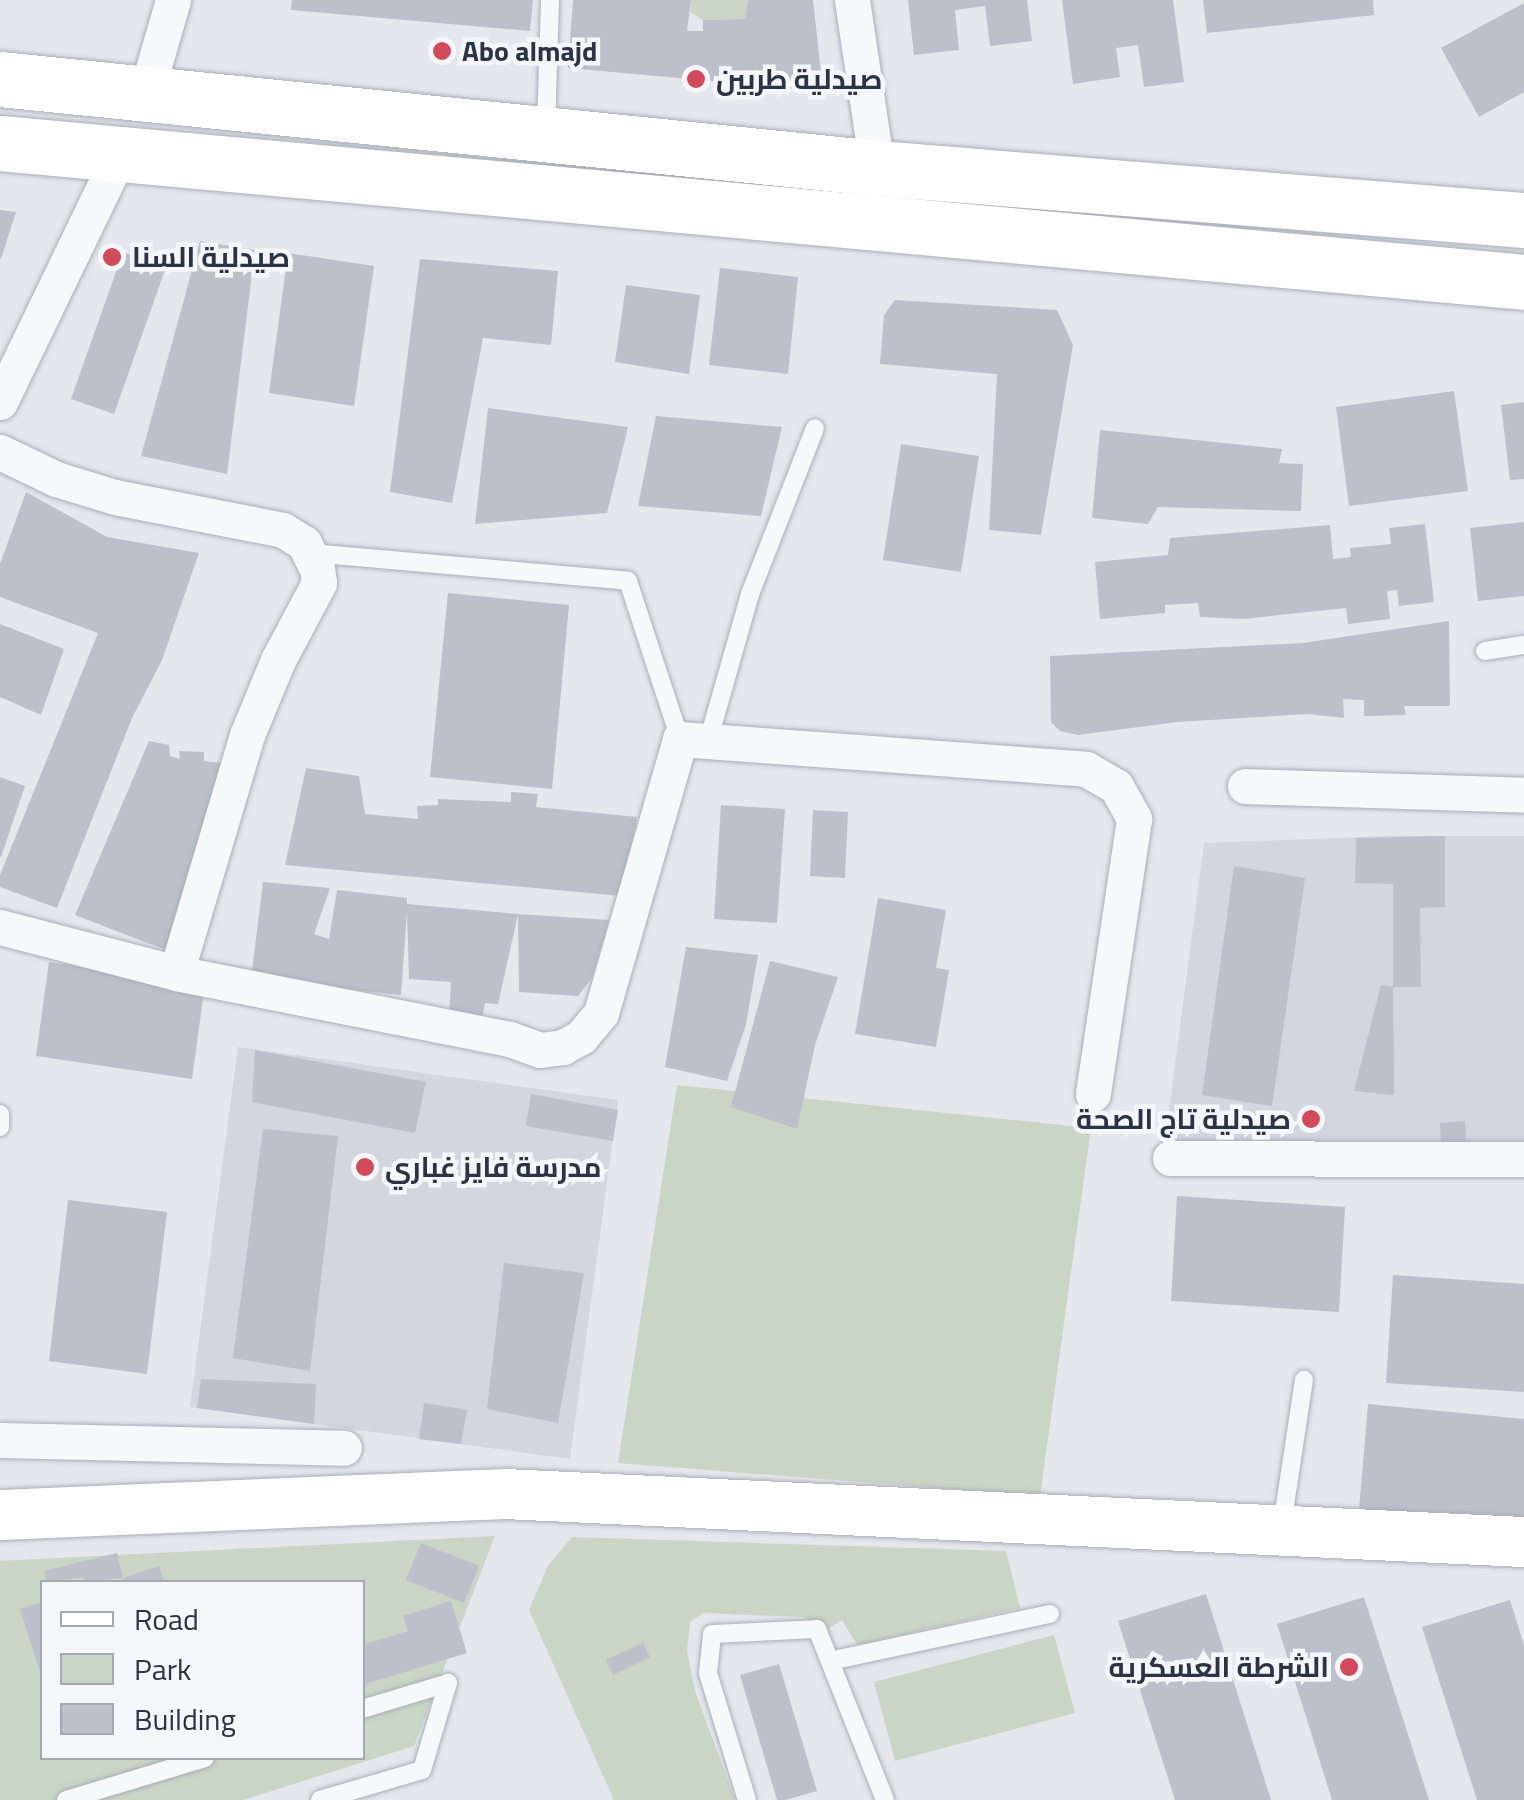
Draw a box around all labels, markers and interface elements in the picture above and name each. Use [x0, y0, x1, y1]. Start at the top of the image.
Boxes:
place label: Abo almajd [462, 34, 597, 68]
marker: Abo almajd [431, 40, 453, 62]
place label: صيدلية طربين [716, 62, 883, 96]
marker: صيدلية طربين [685, 68, 707, 90]
place label: صيدلية السنا [132, 240, 290, 274]
marker: صيدلية السنا [101, 246, 123, 268]
place label: صيدلية تاج الصحة [1076, 1102, 1291, 1136]
marker: صيدلية تاج الصحة [1300, 1108, 1322, 1130]
place label: مدرسة فايز غباري [385, 1150, 601, 1184]
marker: مدرسة فايز غباري [354, 1156, 376, 1178]
legend [40, 1580, 365, 1760]
text: Road [134, 1596, 199, 1642]
text: Park [134, 1646, 191, 1692]
place label: الشرطة العسكرية [1108, 1650, 1329, 1684]
marker: الشرطة العسكرية [1338, 1656, 1360, 1678]
text: Building [134, 1696, 236, 1742]

